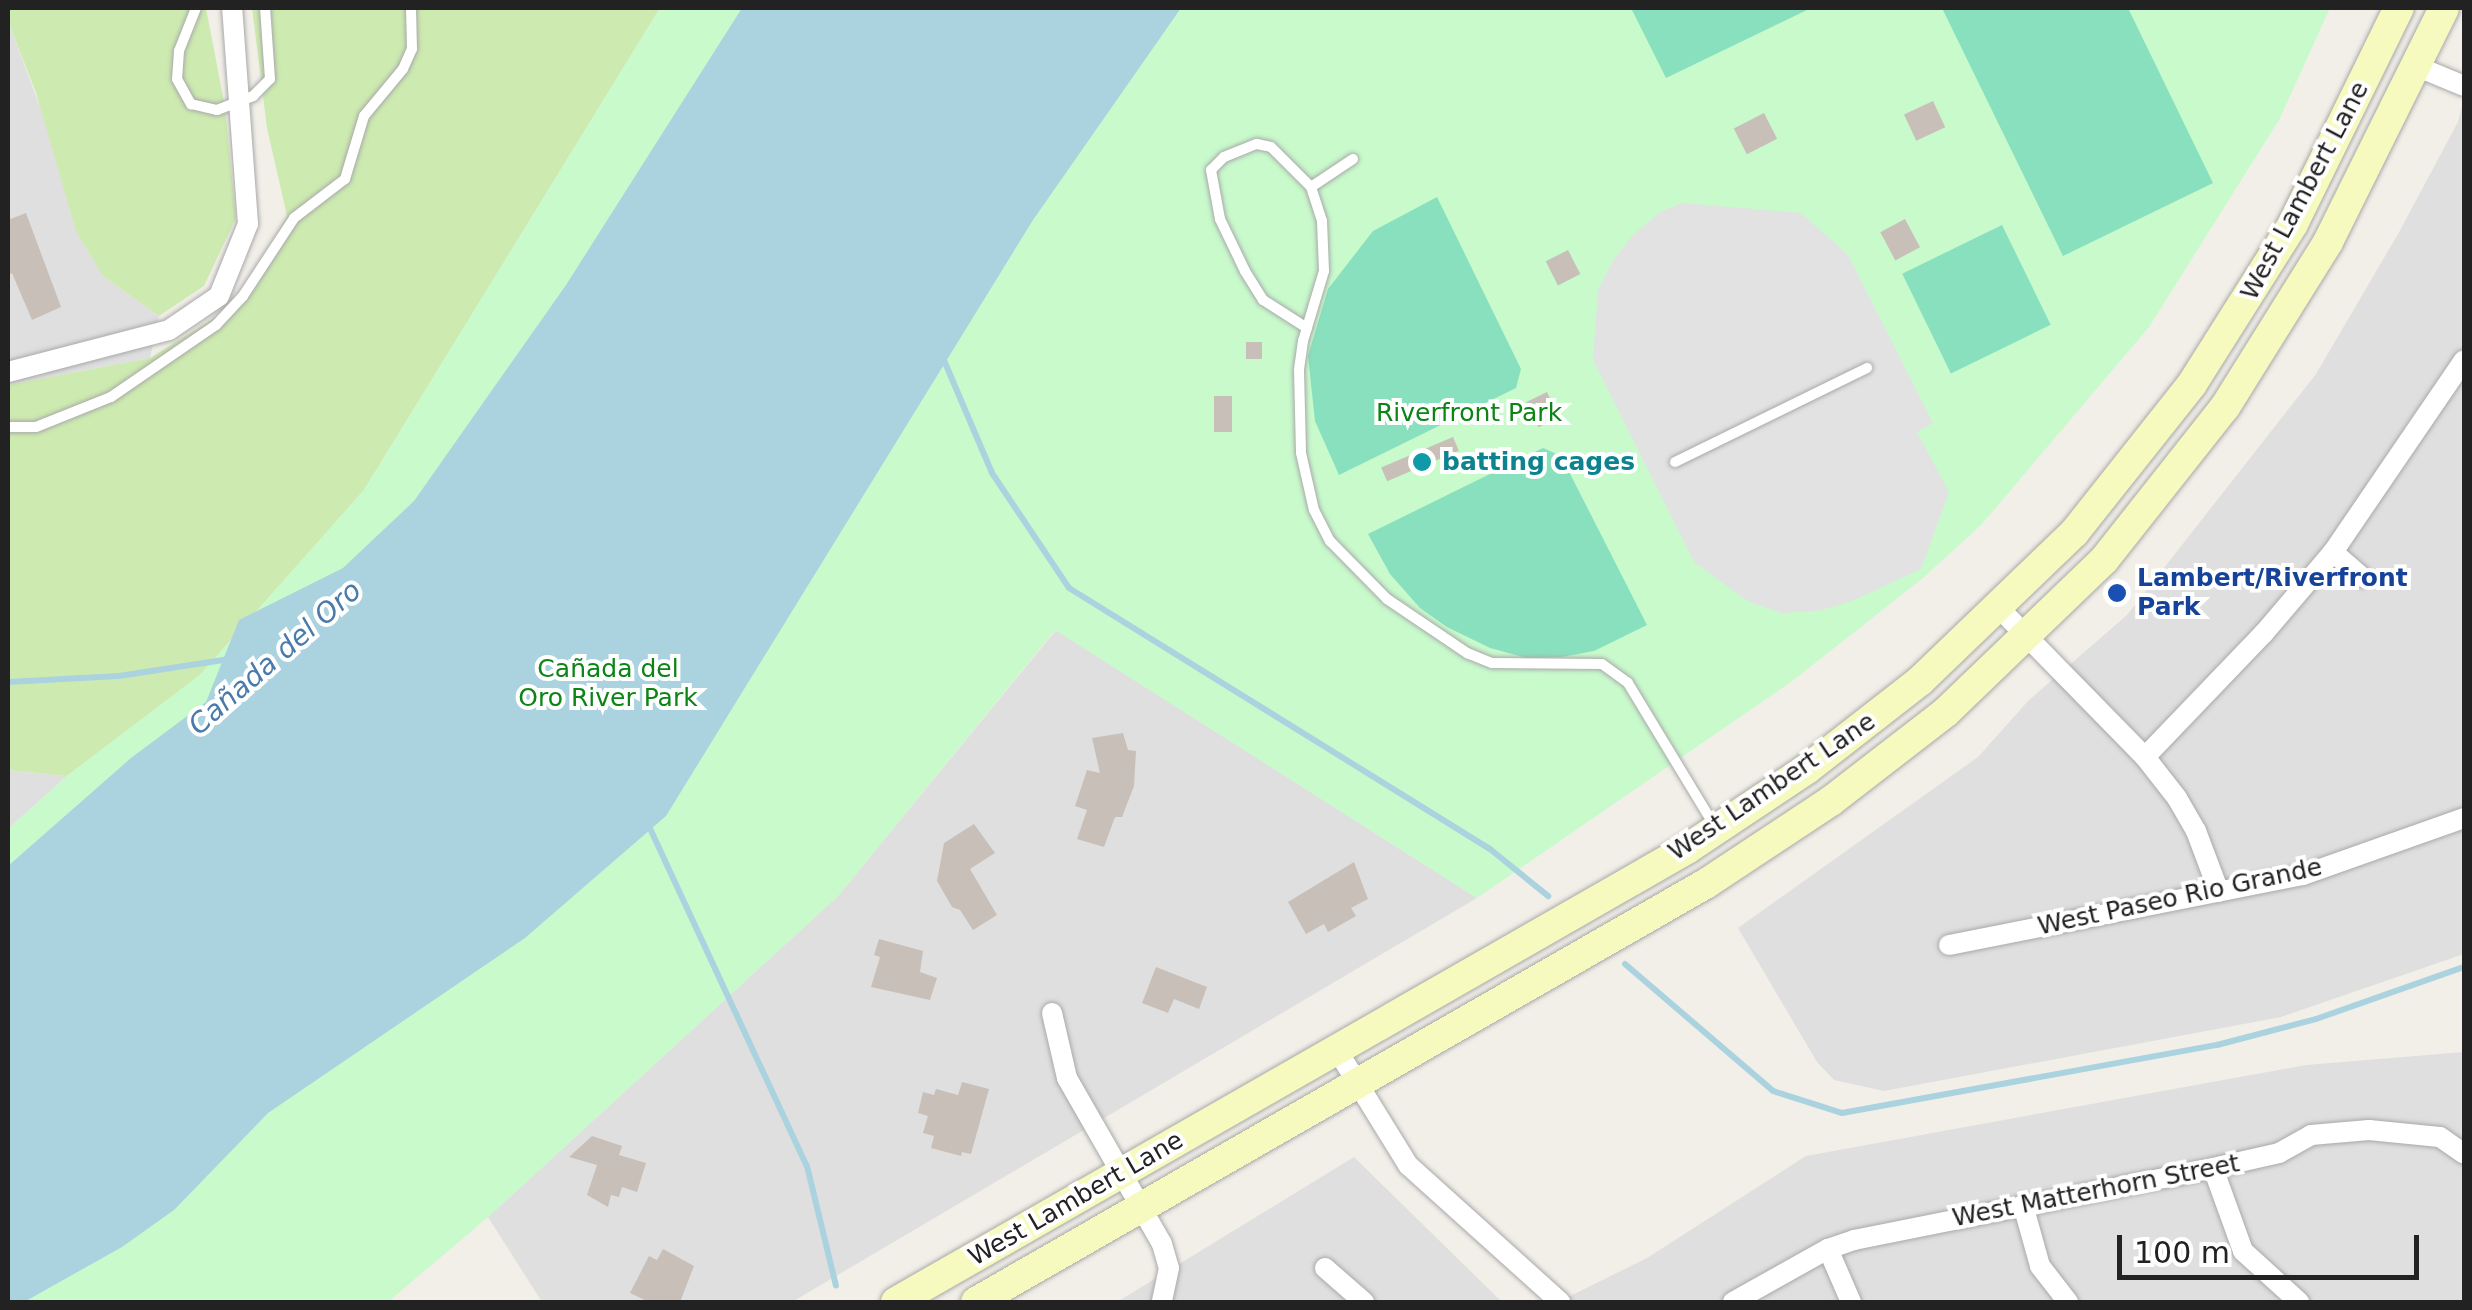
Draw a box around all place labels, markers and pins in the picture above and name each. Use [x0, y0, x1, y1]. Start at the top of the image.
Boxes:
place label: batting cages [1442, 447, 1635, 477]
marker: batting cages [1411, 451, 1433, 473]
place label: Lambert/Riverfront Park [2137, 564, 2408, 623]
marker: Lambert/Riverfront Park [2106, 582, 2128, 604]

